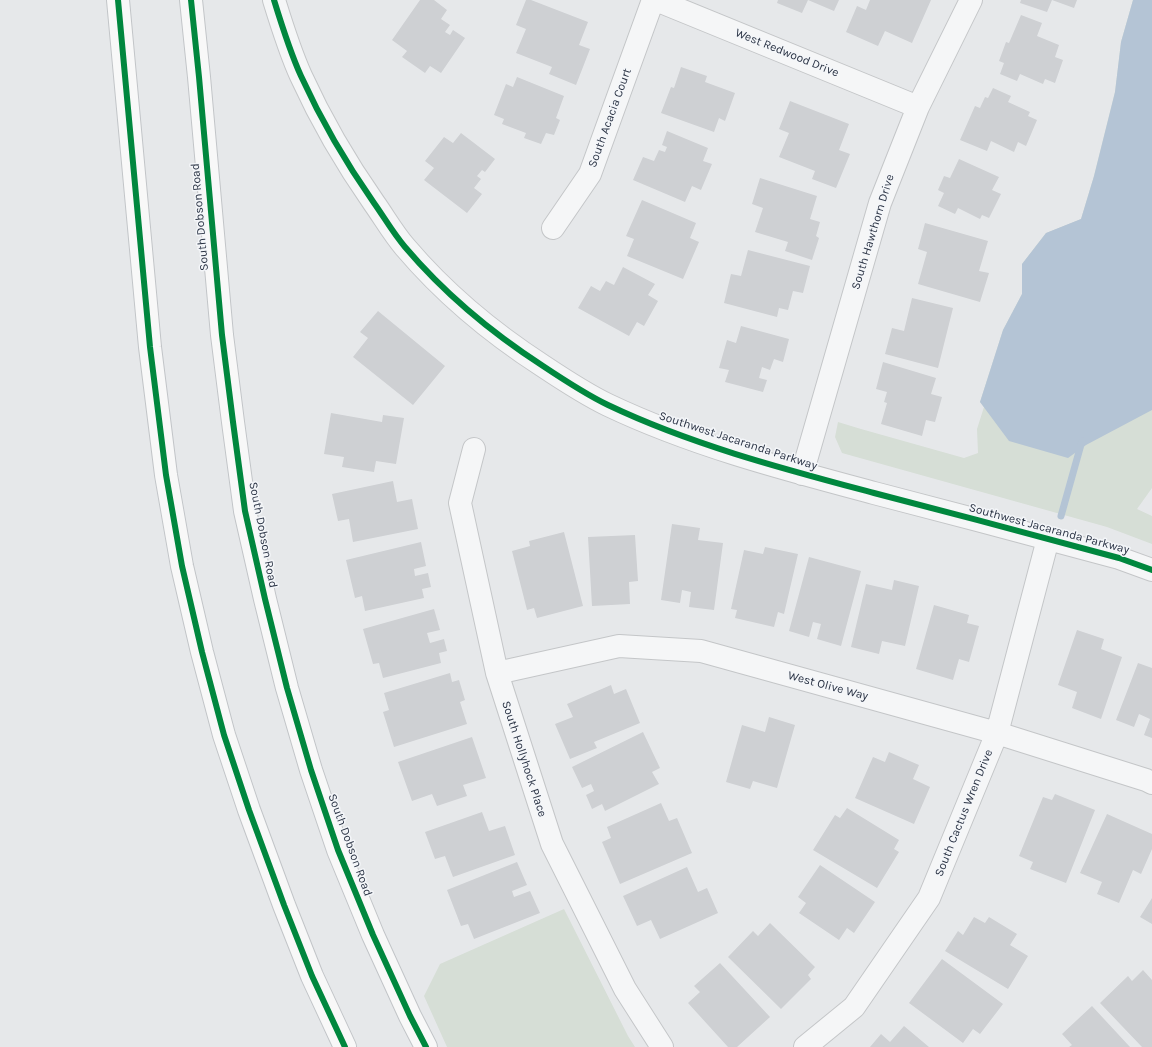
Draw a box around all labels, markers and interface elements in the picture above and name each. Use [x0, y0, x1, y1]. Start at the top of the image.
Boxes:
street label: West Redwood Drive [733, 26, 841, 80]
street label: South Acacia Court [585, 66, 635, 170]
street label: South Dobson Road [188, 163, 212, 271]
street label: South Hawthorn Drive [849, 173, 897, 291]
street label: Southwest Jacaranda Parkway [657, 409, 819, 473]
street label: South Dobson Road [246, 481, 280, 589]
street label: Southwest Jacaranda Parkway [967, 501, 1131, 557]
street label: West Olive Way [786, 668, 870, 704]
street label: South Hollyhock Place [498, 699, 550, 819]
street label: South Cactus Wren Drive [932, 747, 996, 879]
street label: South Dobson Road [325, 792, 375, 898]

